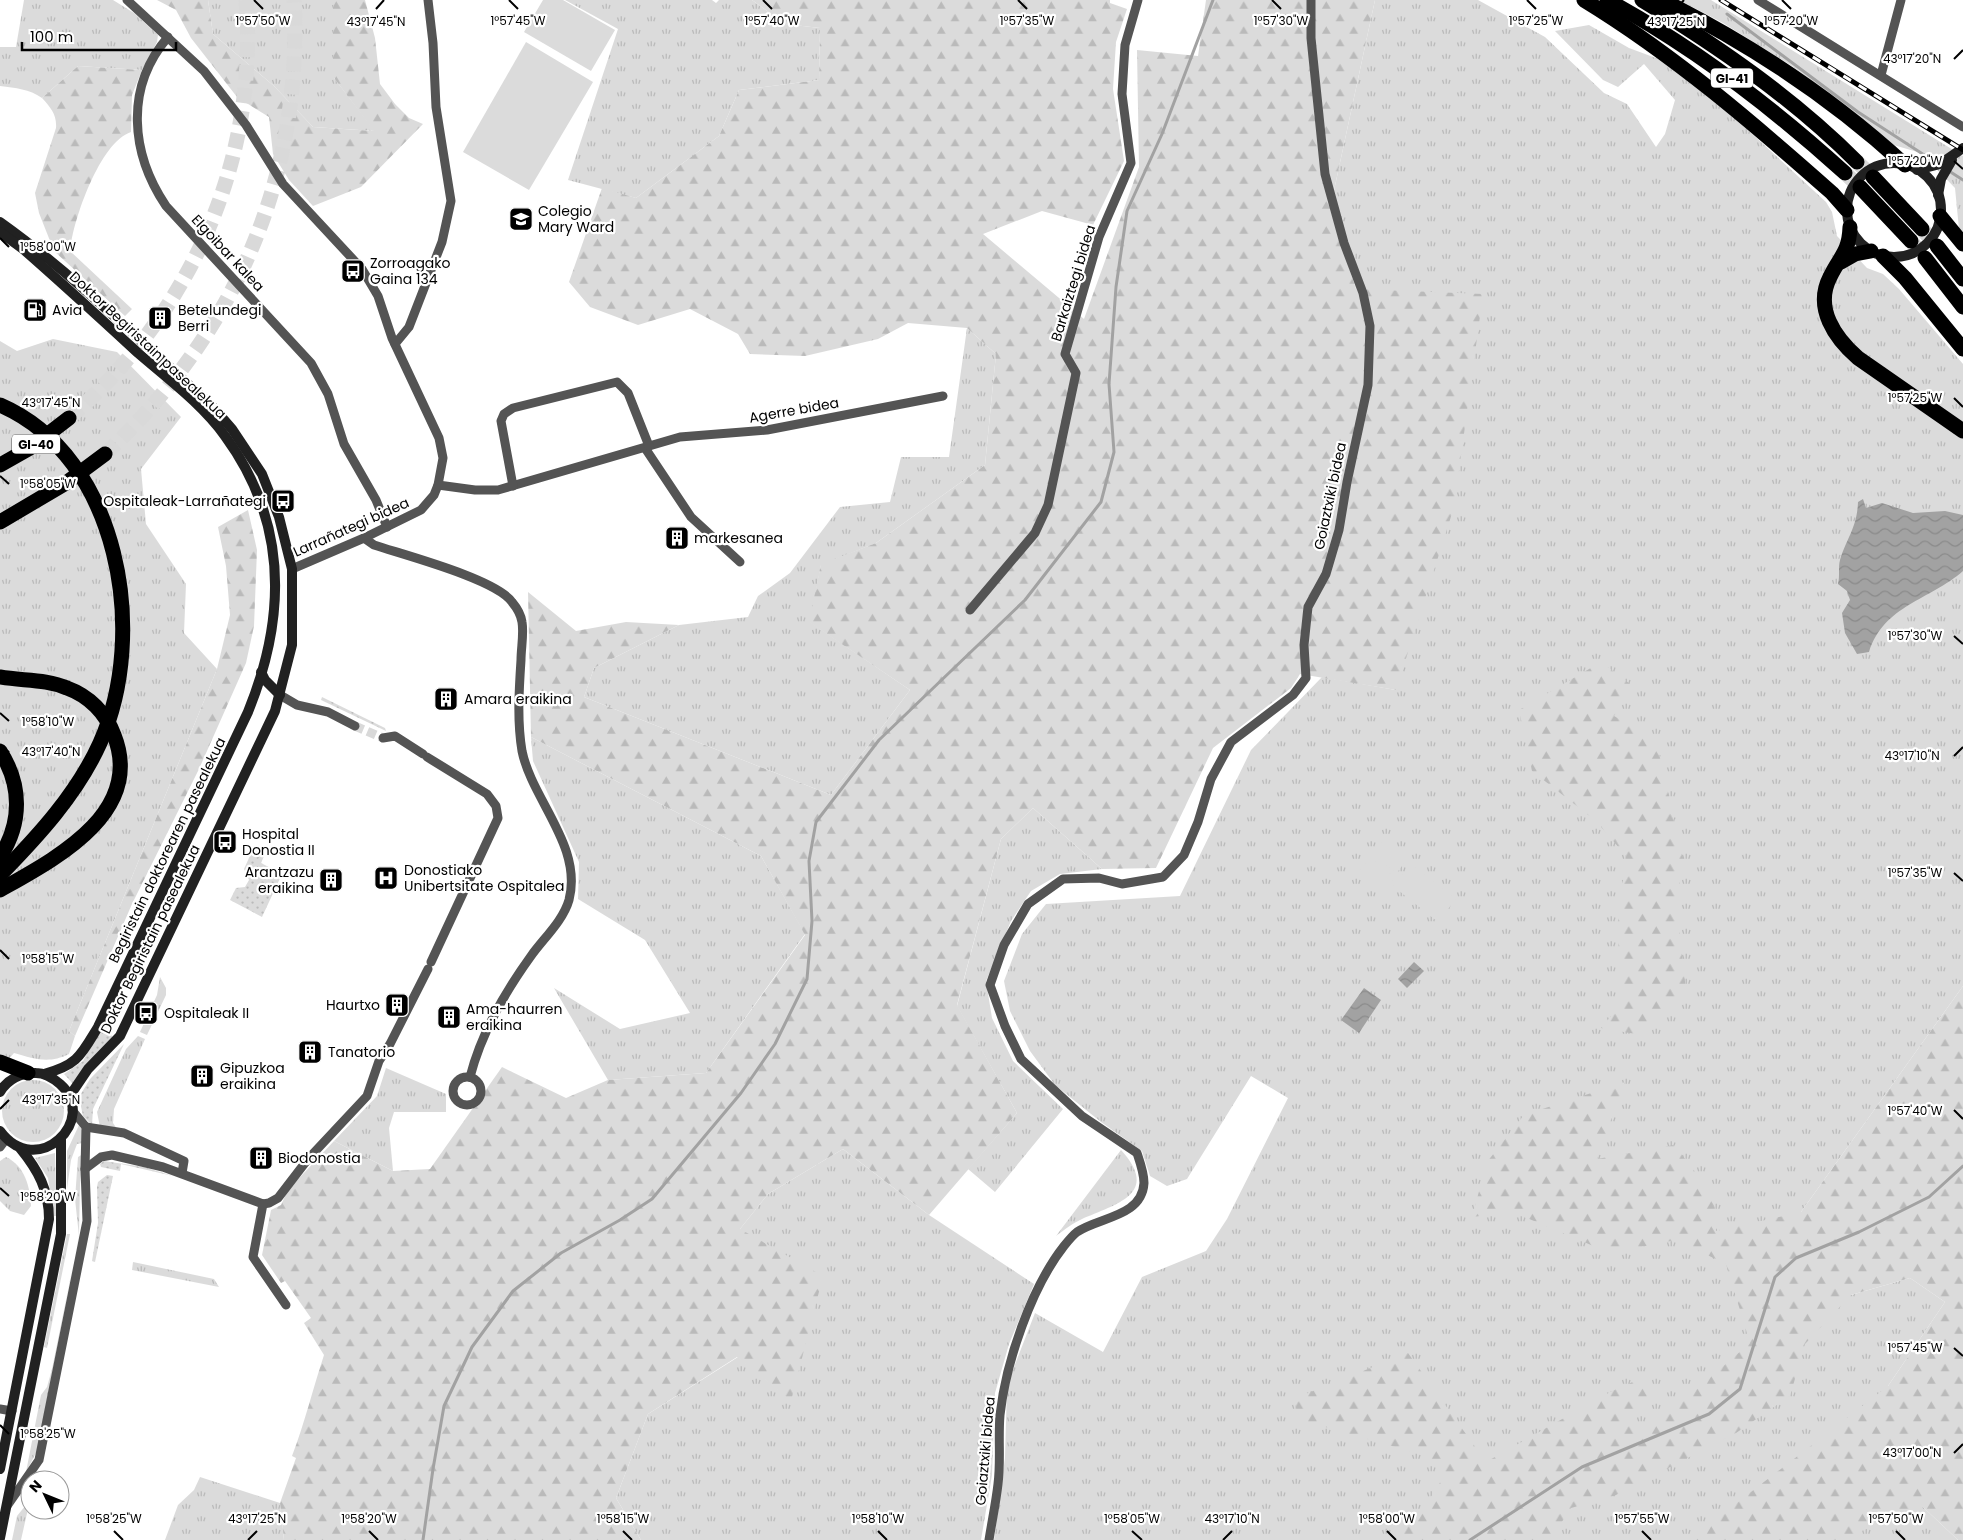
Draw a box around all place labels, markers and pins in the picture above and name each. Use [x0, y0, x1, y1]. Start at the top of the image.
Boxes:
place label: Colegio Mary Ward [538, 201, 614, 237]
school or university icon: Colegio Mary Ward [508, 206, 534, 232]
place label: Zorroagako Gaina 134 [370, 253, 451, 289]
bus stop icon: Zorroagako Gaina 134 [340, 258, 366, 284]
fuel station icon: Avia [22, 297, 48, 323]
place label: Avia [52, 300, 82, 320]
place label: Betelundegi Berri [178, 300, 261, 336]
building icon: Betelundegi Berri [147, 305, 173, 331]
bus stop icon: Ospitaleak-Larrañategi [270, 488, 296, 514]
place label: Ospitaleak-Larrañategi [103, 491, 266, 511]
building icon: markesanea [664, 525, 690, 551]
place label: markesanea [694, 528, 783, 548]
building icon: Amara eraikina [433, 686, 459, 712]
place label: Amara eraikina [464, 689, 572, 709]
place label: Hospital Donostia II [242, 824, 315, 860]
bus stop icon: Hospital Donostia II [212, 829, 238, 855]
place label: Donostiako Unibertsitate Ospitalea [404, 860, 565, 896]
place label: Arantzazu eraikina [245, 862, 314, 898]
hospital icon: Donostiako Unibertsitate Ospitalea [373, 865, 399, 891]
building icon: Arantzazu eraikina [318, 867, 344, 893]
building icon: Haurtxo [384, 992, 410, 1018]
place label: Haurtxo [326, 995, 380, 1015]
place label: Ama-haurren eraikina [466, 999, 563, 1035]
bus stop icon: Ospitaleak II [133, 1000, 159, 1026]
place label: Ospitaleak II [164, 1003, 249, 1023]
building icon: Ama-haurren eraikina [436, 1004, 462, 1030]
building icon: Tanatorio [297, 1039, 323, 1065]
place label: Tanatorio [328, 1042, 395, 1062]
place label: Gipuzkoa eraikina [220, 1058, 285, 1094]
building icon: Gipuzkoa eraikina [189, 1063, 215, 1089]
building icon: Biodonostia [248, 1145, 274, 1171]
place label: Biodonostia [278, 1148, 361, 1168]

